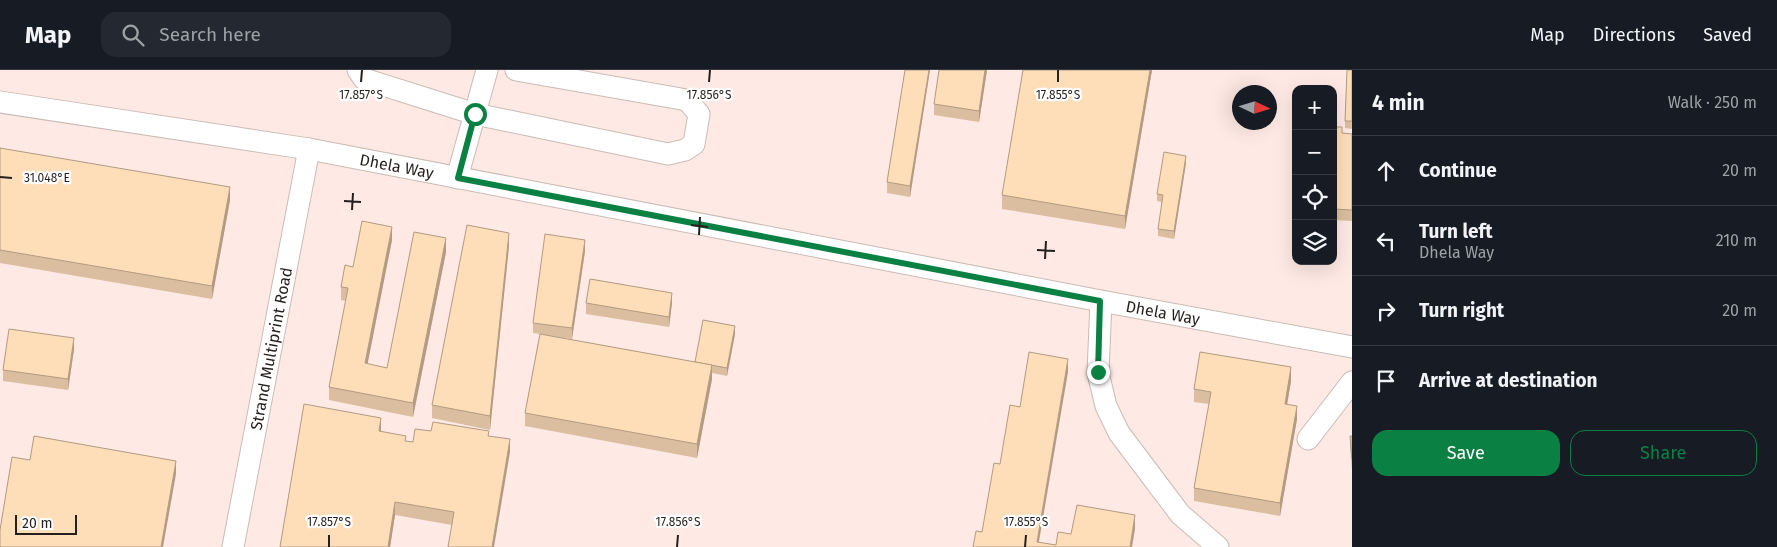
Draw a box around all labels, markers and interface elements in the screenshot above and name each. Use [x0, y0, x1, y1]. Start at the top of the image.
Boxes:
search box [101, 12, 451, 57]
text: Map [25, 21, 71, 49]
icon: search [119, 21, 147, 49]
text: Search here [159, 23, 261, 46]
text: Map [1530, 24, 1565, 46]
text: Directions [1593, 24, 1675, 46]
text: Saved [1703, 24, 1752, 46]
north arrow [1232, 85, 1277, 130]
map controls [1292, 85, 1337, 265]
button: + [1292, 85, 1337, 130]
text: 17.857°S [339, 88, 383, 102]
text: 17.856°S [686, 88, 732, 102]
text: 17.855°S [1036, 88, 1081, 102]
text: 4 min [1372, 90, 1425, 116]
text: Walk · 250 m [1668, 93, 1757, 112]
route start [464, 103, 487, 126]
button: − [1292, 130, 1337, 175]
street label: Dhela Way [358, 149, 436, 182]
icon: ahead [1372, 157, 1400, 185]
text: Continue [1419, 159, 1497, 182]
text: 20 m [1722, 161, 1757, 180]
text: 31.048°E [24, 171, 70, 185]
button: locate [1292, 175, 1337, 220]
button: layers [1292, 220, 1337, 265]
text: Turn left [1419, 220, 1493, 243]
icon: left [1372, 227, 1400, 255]
text: 210 m [1716, 231, 1757, 250]
text: Dhela Way [1419, 243, 1494, 262]
street label: Strand Multiprint Road [246, 266, 296, 432]
street label: Dhela Way [1124, 296, 1202, 328]
icon: right [1372, 297, 1400, 325]
text: Turn right [1419, 299, 1504, 322]
text: 20 m [1722, 301, 1757, 320]
route end [1087, 361, 1110, 384]
icon: arrive [1372, 367, 1400, 395]
text: Arrive at destination [1419, 369, 1598, 392]
button: Save [1372, 430, 1560, 476]
button: Share [1570, 430, 1757, 476]
scale bar [15, 512, 78, 535]
text: 20 m [22, 515, 52, 532]
text: 17.857°S [307, 515, 351, 529]
text: 17.856°S [655, 515, 701, 529]
text: 17.855°S [1004, 515, 1049, 529]

